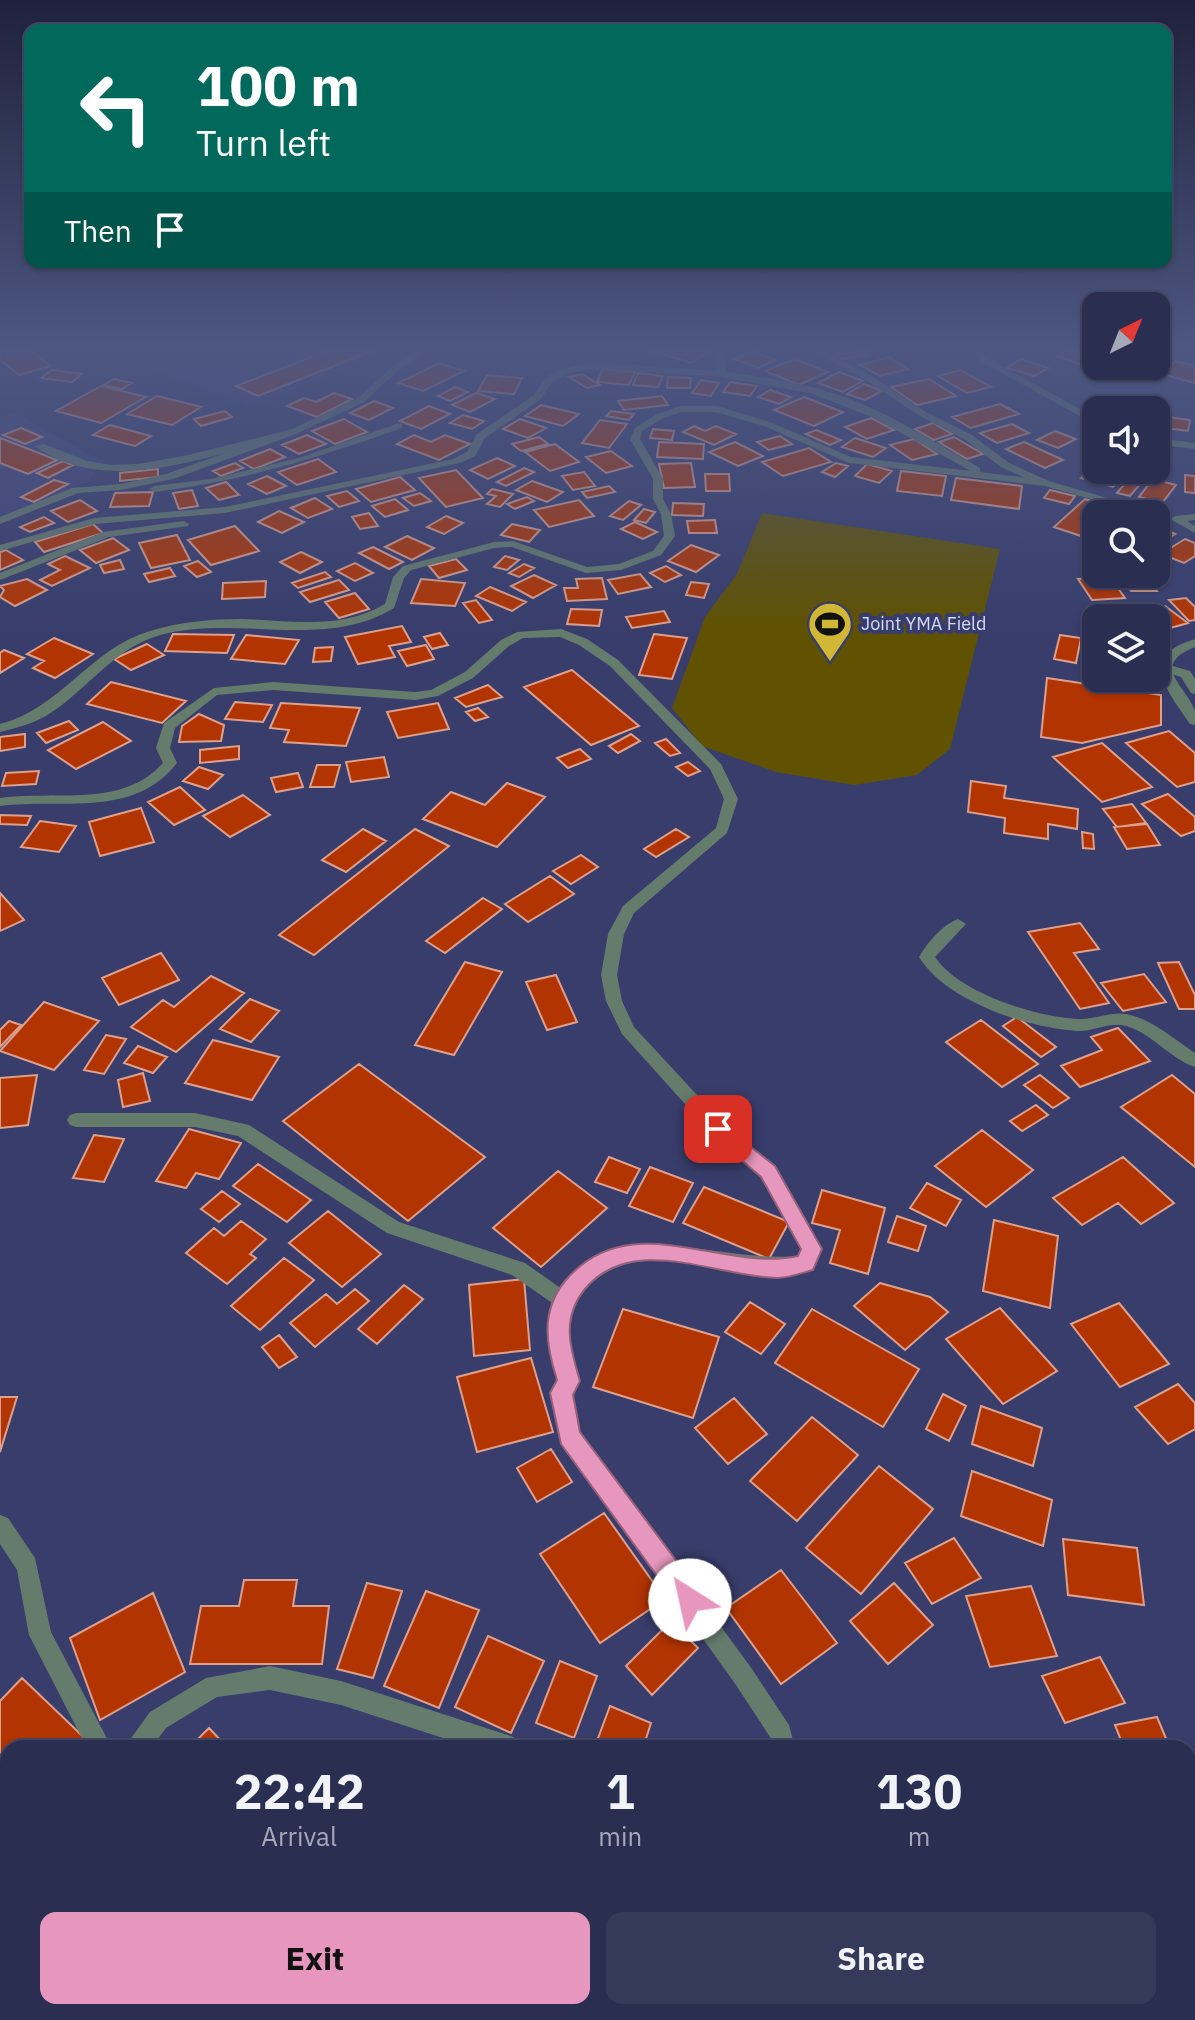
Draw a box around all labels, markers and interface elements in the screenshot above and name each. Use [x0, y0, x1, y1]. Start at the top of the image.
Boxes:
text: 100 m [196, 49, 360, 121]
icon: left [64, 56, 168, 160]
text: Turn left [196, 119, 331, 166]
icon: arrive [148, 208, 192, 252]
text: Then [64, 211, 132, 250]
north arrow [1082, 292, 1170, 380]
map controls [1082, 292, 1170, 692]
button: sound [1082, 396, 1170, 484]
button: search [1082, 500, 1170, 588]
sports icon: Joint YMA Field [806, 600, 854, 663]
button: layers [1082, 604, 1170, 692]
place label: Joint YMA Field [861, 612, 986, 635]
pin [684, 1095, 752, 1163]
icon: arrive [696, 1107, 740, 1151]
position arrow [648, 1558, 732, 1642]
text: 22:42 [234, 1760, 365, 1822]
text: 1 [606, 1760, 635, 1822]
text: 130 [876, 1760, 962, 1822]
text: Arrival [261, 1819, 337, 1853]
text: min [598, 1819, 642, 1853]
text: m [908, 1819, 930, 1853]
button: Exit [40, 1912, 590, 2004]
button: Share [606, 1912, 1156, 2004]

